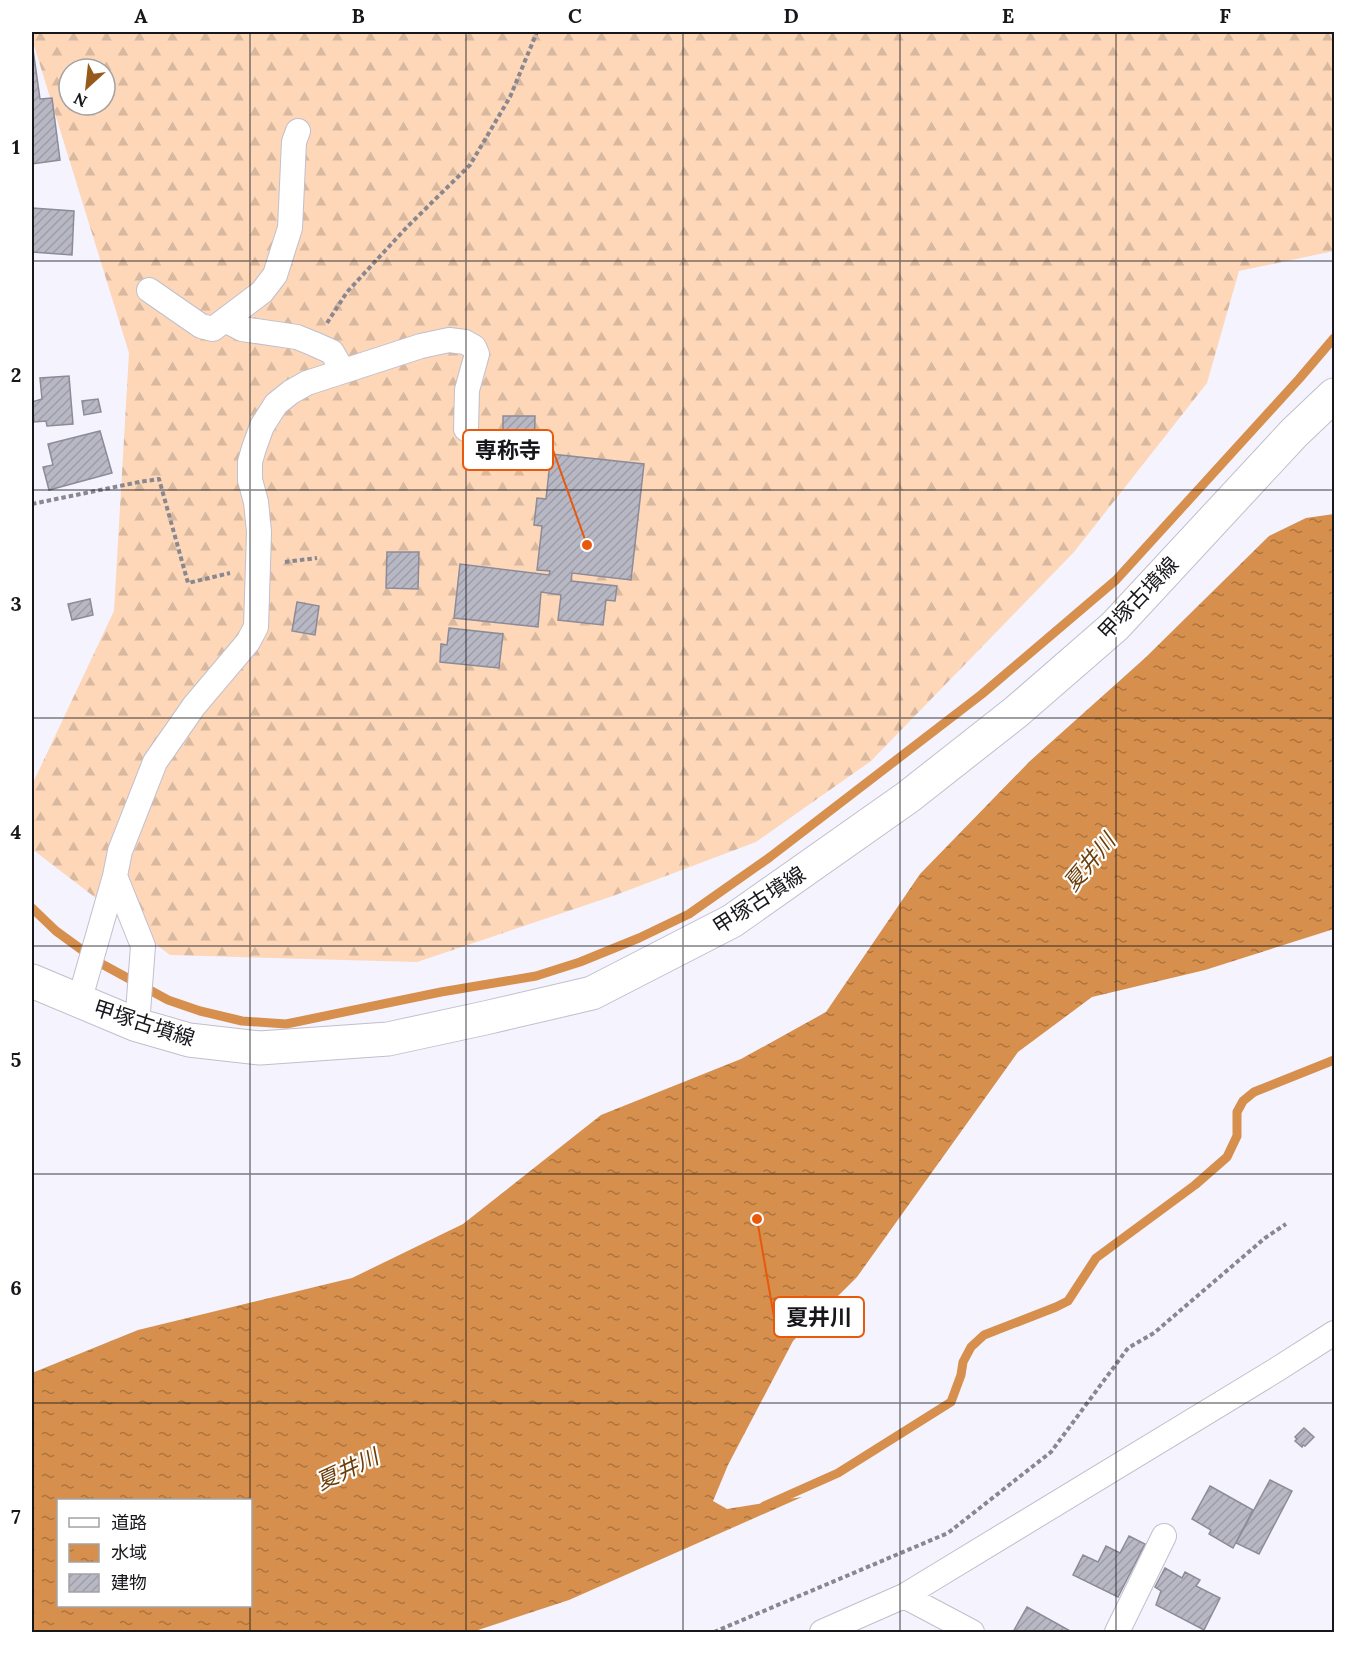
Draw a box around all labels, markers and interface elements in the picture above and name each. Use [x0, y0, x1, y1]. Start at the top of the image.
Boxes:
text: A [134, 3, 148, 28]
text: B [351, 3, 365, 28]
text: C [568, 3, 582, 28]
text: D [783, 3, 799, 28]
text: E [1002, 3, 1014, 28]
text: F [1219, 3, 1231, 28]
north arrow [57, 57, 117, 117]
text: N [70, 89, 90, 112]
text: 1 [12, 134, 20, 159]
text: 2 [11, 362, 21, 387]
callout: 専称寺 [463, 430, 553, 470]
text: 専称寺 [475, 436, 541, 464]
street label: 甲塚古墳線 [1092, 551, 1184, 645]
text: 3 [10, 591, 22, 616]
text: 4 [11, 819, 22, 844]
water label: 夏井川 [1057, 826, 1122, 896]
street label: 甲塚古墳線 [708, 860, 810, 940]
street label: 甲塚古墳線 [90, 994, 198, 1052]
text: 5 [11, 1047, 22, 1072]
text: 6 [10, 1275, 22, 1300]
callout: 夏井川 [774, 1297, 864, 1337]
text: 夏井川 [786, 1303, 852, 1331]
water label: 夏井川 [311, 1442, 385, 1496]
legend [57, 1499, 252, 1607]
text: 7 [11, 1504, 21, 1529]
text: 道路 [111, 1511, 147, 1534]
text: 水域 [111, 1541, 147, 1564]
text: 建物 [111, 1571, 147, 1594]

